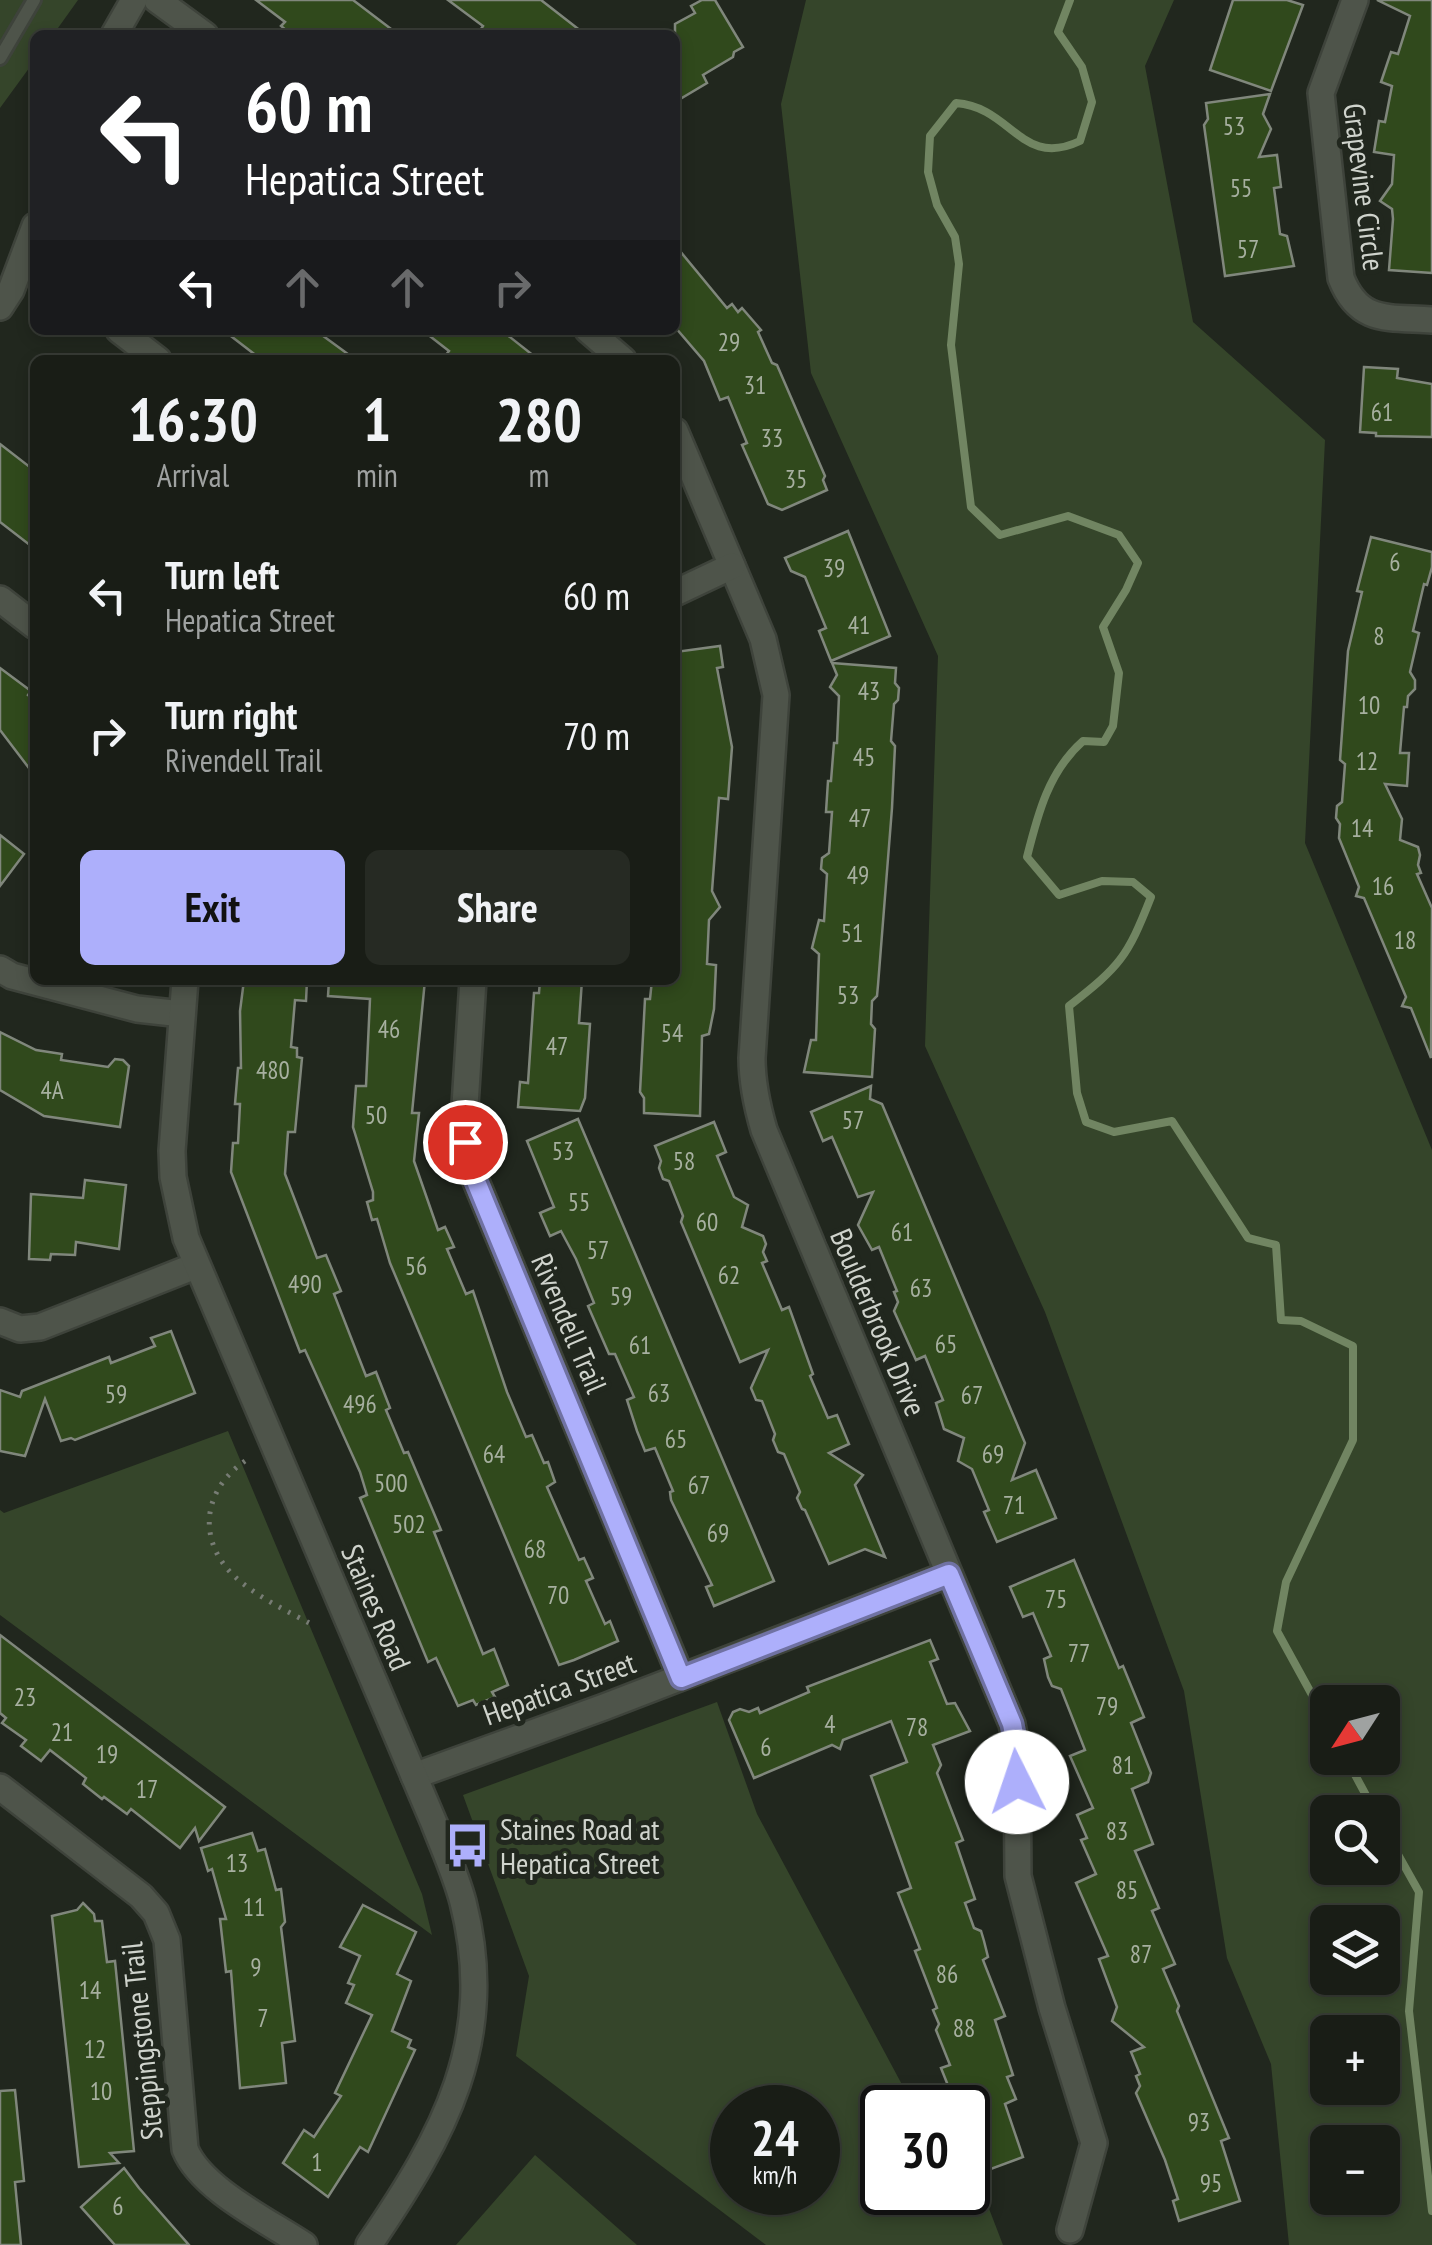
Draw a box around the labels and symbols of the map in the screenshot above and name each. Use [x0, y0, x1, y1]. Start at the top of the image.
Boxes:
street label: Grapevine Circle [1335, 101, 1395, 273]
house number: 53 [1223, 110, 1245, 142]
house number: 55 [1230, 172, 1252, 204]
house number: 57 [1237, 233, 1259, 265]
house number: 29 [718, 326, 740, 358]
house number: 31 [744, 369, 766, 401]
house number: 61 [1371, 396, 1393, 428]
house number: 33 [761, 422, 783, 454]
house number: 35 [785, 463, 807, 495]
house number: 6 [1389, 546, 1401, 578]
house number: 39 [823, 552, 845, 584]
house number: 41 [848, 609, 870, 641]
house number: 8 [1373, 620, 1385, 652]
house number: 43 [858, 675, 880, 707]
house number: 10 [1358, 689, 1380, 721]
house number: 45 [853, 741, 875, 773]
house number: 12 [1356, 745, 1378, 777]
house number: 47 [849, 802, 871, 834]
house number: 14 [1351, 812, 1373, 844]
house number: 49 [847, 859, 869, 891]
house number: 16 [1372, 870, 1394, 902]
house number: 51 [841, 917, 863, 949]
house number: 18 [1394, 924, 1416, 956]
house number: 53 [837, 979, 859, 1011]
house number: 46 [378, 1013, 400, 1045]
house number: 54 [661, 1017, 683, 1049]
house number: 47 [546, 1030, 568, 1062]
house number: 480 [256, 1054, 290, 1086]
house number: 4A [40, 1074, 64, 1106]
house number: 50 [365, 1099, 387, 1131]
pin [423, 1100, 508, 1185]
house number: 57 [842, 1104, 864, 1136]
house number: 53 [552, 1135, 574, 1167]
house number: 58 [673, 1145, 695, 1177]
house number: 55 [568, 1186, 590, 1218]
house number: 60 [696, 1206, 718, 1238]
house number: 61 [891, 1216, 913, 1248]
street label: Boulderbrook Drive [822, 1222, 936, 1422]
house number: 57 [587, 1234, 609, 1266]
street label: Rivendell Trail [523, 1247, 617, 1399]
house number: 56 [405, 1250, 427, 1282]
house number: 62 [718, 1259, 740, 1291]
house number: 490 [288, 1268, 322, 1300]
house number: 63 [910, 1272, 932, 1304]
house number: 59 [610, 1280, 632, 1312]
house number: 65 [935, 1328, 957, 1360]
house number: 61 [629, 1329, 651, 1361]
house number: 63 [648, 1377, 670, 1409]
house number: 59 [105, 1378, 127, 1410]
house number: 67 [961, 1379, 983, 1411]
house number: 496 [343, 1388, 377, 1420]
house number: 65 [665, 1423, 687, 1455]
house number: 64 [483, 1438, 505, 1470]
house number: 69 [982, 1438, 1004, 1470]
house number: 500 [374, 1467, 408, 1499]
house number: 67 [688, 1469, 710, 1501]
house number: 71 [1003, 1489, 1025, 1521]
house number: 502 [392, 1508, 426, 1540]
house number: 69 [707, 1517, 729, 1549]
house number: 68 [524, 1533, 546, 1565]
street label: Staines Road [333, 1538, 421, 1676]
house number: 70 [547, 1579, 569, 1611]
house number: 75 [1045, 1583, 1067, 1615]
house number: 77 [1068, 1637, 1090, 1669]
street label: Hepatica Street [477, 1642, 641, 1734]
house number: 23 [14, 1681, 36, 1713]
north arrow [1310, 1685, 1400, 1775]
house number: 79 [1096, 1690, 1118, 1722]
house number: 4 [824, 1708, 836, 1740]
house number: 78 [906, 1711, 928, 1743]
house number: 21 [51, 1716, 73, 1748]
position arrow [965, 1730, 1069, 1834]
house number: 6 [760, 1731, 772, 1763]
house number: 19 [96, 1738, 118, 1770]
house number: 81 [1112, 1749, 1134, 1781]
house number: 17 [136, 1773, 158, 1805]
place label: Staines Road at Hepatica Street [500, 1809, 660, 1882]
house number: 83 [1106, 1815, 1128, 1847]
bus stop icon: Staines Road at Hepatica Street [443, 1821, 491, 1869]
house number: 13 [226, 1847, 248, 1879]
house number: 85 [1116, 1874, 1138, 1906]
house number: 11 [243, 1891, 265, 1923]
house number: 87 [1130, 1938, 1152, 1970]
street label: Steppingstone Trail [111, 1940, 171, 2142]
house number: 9 [250, 1951, 262, 1983]
house number: 86 [936, 1958, 958, 1990]
house number: 14 [79, 1974, 101, 2006]
house number: 7 [257, 2002, 269, 2034]
house number: 88 [953, 2012, 975, 2044]
house number: 12 [84, 2033, 106, 2065]
house number: 10 [90, 2075, 112, 2107]
speed limit sign: 30 [860, 2085, 990, 2215]
house number: 93 [1188, 2106, 1210, 2138]
house number: 1 [311, 2146, 323, 2178]
house number: 95 [1200, 2167, 1222, 2199]
house number: 6 [112, 2190, 124, 2222]

